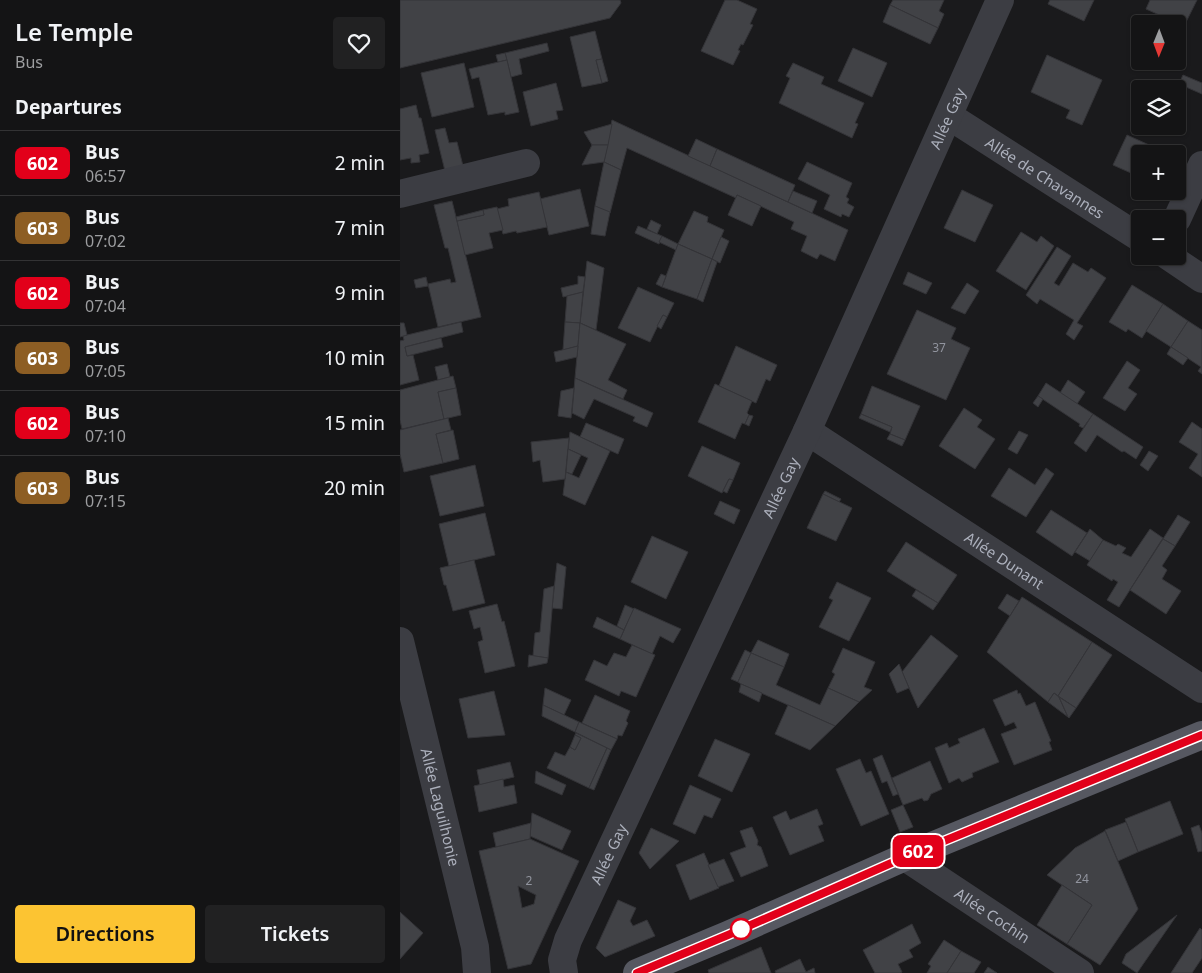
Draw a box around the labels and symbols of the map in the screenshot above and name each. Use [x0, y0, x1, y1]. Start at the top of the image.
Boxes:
north arrow [1131, 15, 1186, 70]
street label: Allée Gay [925, 84, 970, 152]
street label: Allée de Chavannes [982, 132, 1108, 223]
house number: 37 [932, 339, 946, 356]
street label: Allée Gay [758, 453, 804, 521]
street label: Allée Dunant [961, 527, 1049, 594]
street label: Allée Laguilhonie [417, 746, 465, 868]
street label: Allée Gay [585, 820, 631, 888]
line badge: 602 [889, 835, 947, 867]
house number: 24 [1075, 870, 1089, 887]
house number: 2 [526, 872, 533, 889]
street label: Allée Cochin [951, 883, 1034, 947]
unlabelled marker [730, 918, 752, 940]

